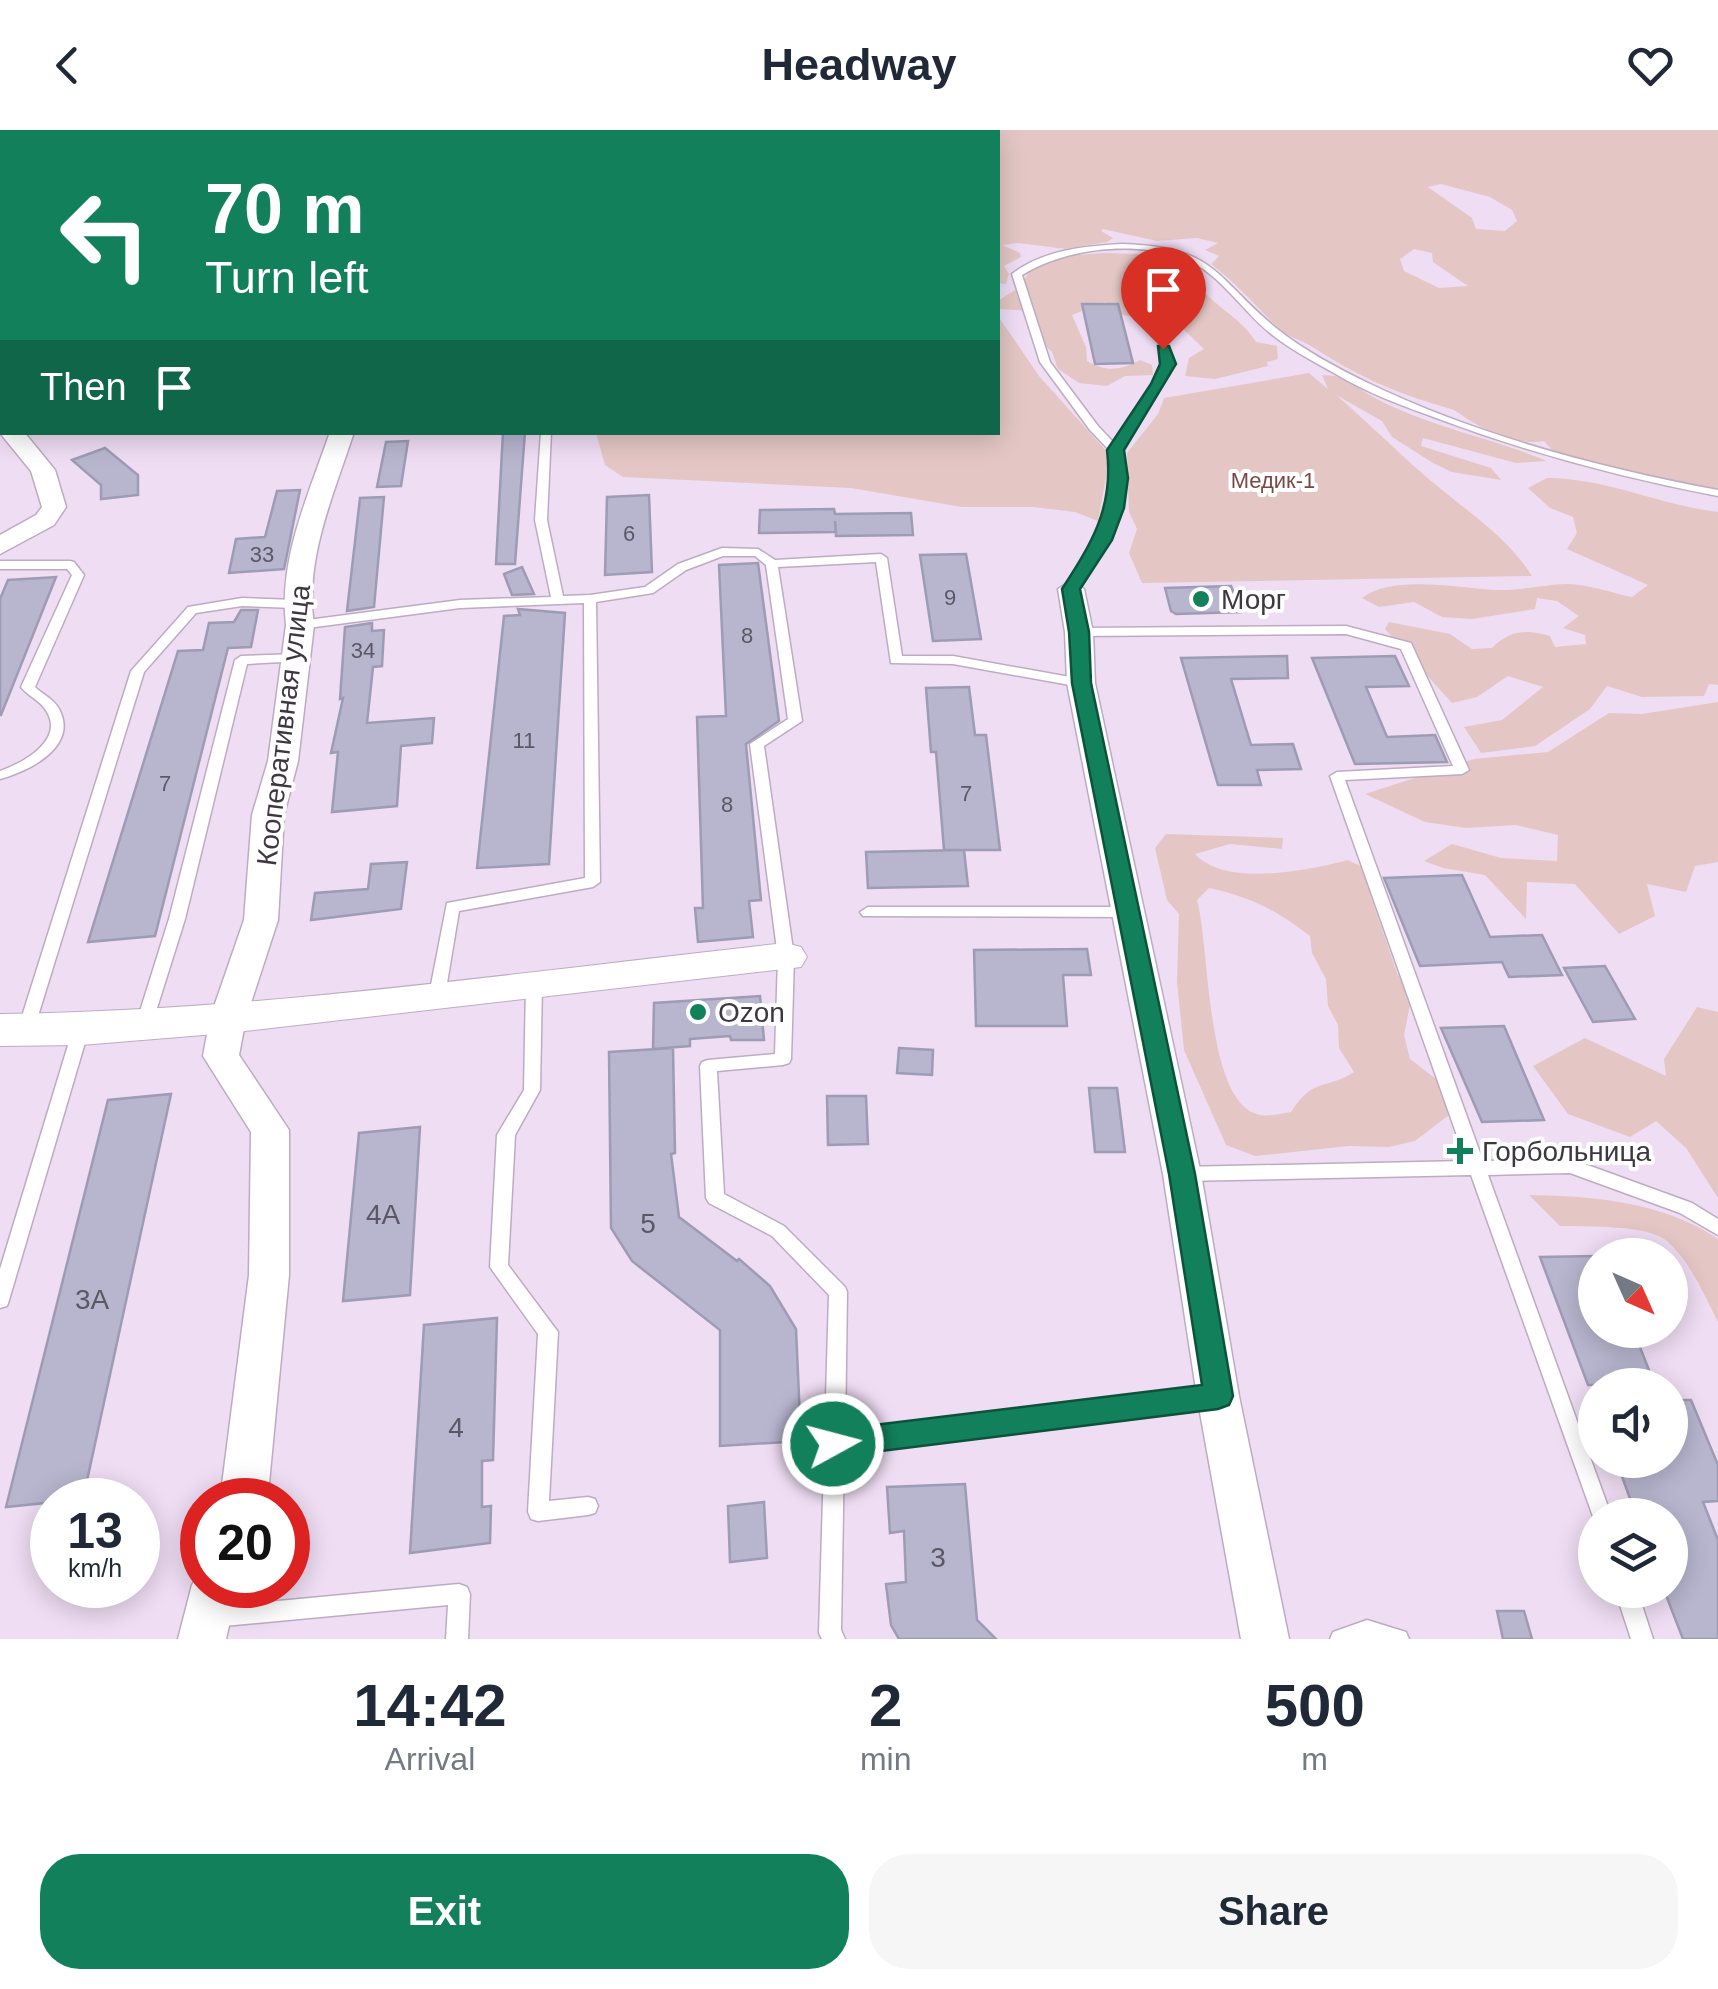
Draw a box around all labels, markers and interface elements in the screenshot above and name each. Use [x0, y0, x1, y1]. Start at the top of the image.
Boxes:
icon: back [40, 38, 95, 93]
icon: heart [1623, 38, 1678, 93]
text: Headway [761, 39, 957, 90]
icon: left [40, 170, 170, 300]
text: 70 m [205, 170, 365, 248]
pin [1121, 247, 1206, 350]
text: Turn left [205, 252, 368, 303]
icon: arrive [1136, 262, 1191, 317]
icon: arrive [147, 360, 202, 415]
text: Then [40, 366, 127, 408]
park label: Медик-1 [1231, 468, 1315, 493]
house number: 6 [623, 521, 635, 546]
house number: 33 [250, 542, 274, 567]
street label: Кооперативная улица [251, 582, 316, 867]
place label: Морг [1221, 584, 1286, 615]
house number: 9 [944, 585, 956, 610]
marker: Морг [1190, 588, 1212, 610]
house number: 8 [741, 623, 753, 648]
house number: 34 [351, 638, 375, 663]
house number: 11 [513, 728, 535, 753]
house number: 7 [159, 771, 171, 796]
house number: 7 [960, 781, 972, 806]
house number: 8 [721, 792, 733, 817]
place label: Ozon [718, 997, 785, 1028]
marker: Ozon [687, 1001, 709, 1023]
place label: Горбольница [1482, 1136, 1651, 1167]
marker: Горбольница [1447, 1138, 1473, 1164]
house number: 4А [366, 1199, 400, 1230]
house number: 5 [640, 1208, 656, 1239]
north arrow [1578, 1238, 1688, 1348]
map controls [1578, 1238, 1688, 1608]
house number: 3А [75, 1284, 109, 1315]
button: sound [1578, 1368, 1688, 1478]
position arrow [781, 1392, 885, 1496]
house number: 4 [448, 1412, 464, 1443]
speed limit sign: 20 [180, 1478, 310, 1608]
button: layers [1578, 1498, 1688, 1608]
text: 13 [67, 1503, 123, 1559]
house number: 3 [930, 1542, 946, 1573]
text: km/h [68, 1554, 122, 1582]
text: 14:42 [353, 1672, 507, 1739]
text: 2 [869, 1672, 902, 1739]
text: 500 [1265, 1672, 1365, 1739]
text: Arrival [385, 1741, 475, 1777]
text: min [860, 1741, 911, 1777]
text: m [1301, 1741, 1328, 1777]
button: Exit [40, 1854, 849, 1969]
button: Share [869, 1854, 1678, 1969]

